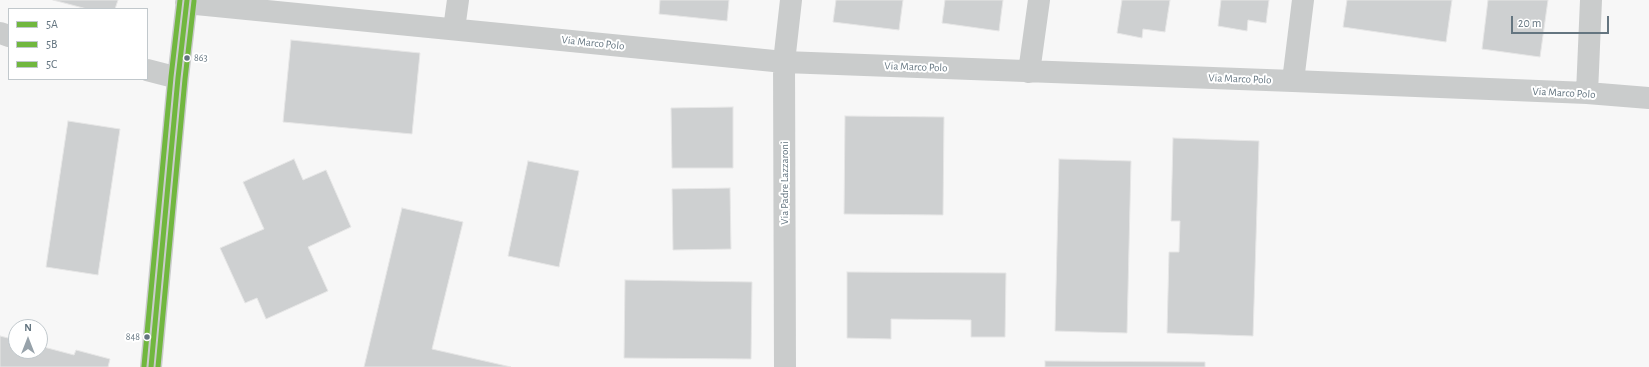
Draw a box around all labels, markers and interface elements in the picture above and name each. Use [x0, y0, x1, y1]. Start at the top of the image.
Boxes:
legend [8, 8, 148, 80]
scale bar [1513, 8, 1611, 34]
text: 20 m [1518, 17, 1541, 29]
text: 5A [46, 18, 58, 30]
street label: Via Marco Polo [561, 33, 625, 53]
text: 5B [46, 38, 57, 50]
place label: 863 [194, 52, 208, 64]
marker: 863 [182, 53, 192, 63]
text: 5C [46, 58, 57, 70]
street label: Via Marco Polo [884, 59, 948, 75]
street label: Via Marco Polo [1208, 71, 1272, 87]
street label: Via Marco Polo [1532, 85, 1596, 101]
street label: Via Padre Lazzaroni [778, 141, 792, 225]
north arrow [8, 319, 48, 359]
text: N [24, 322, 32, 333]
place label: 848 [126, 331, 140, 343]
marker: 848 [142, 332, 152, 342]

